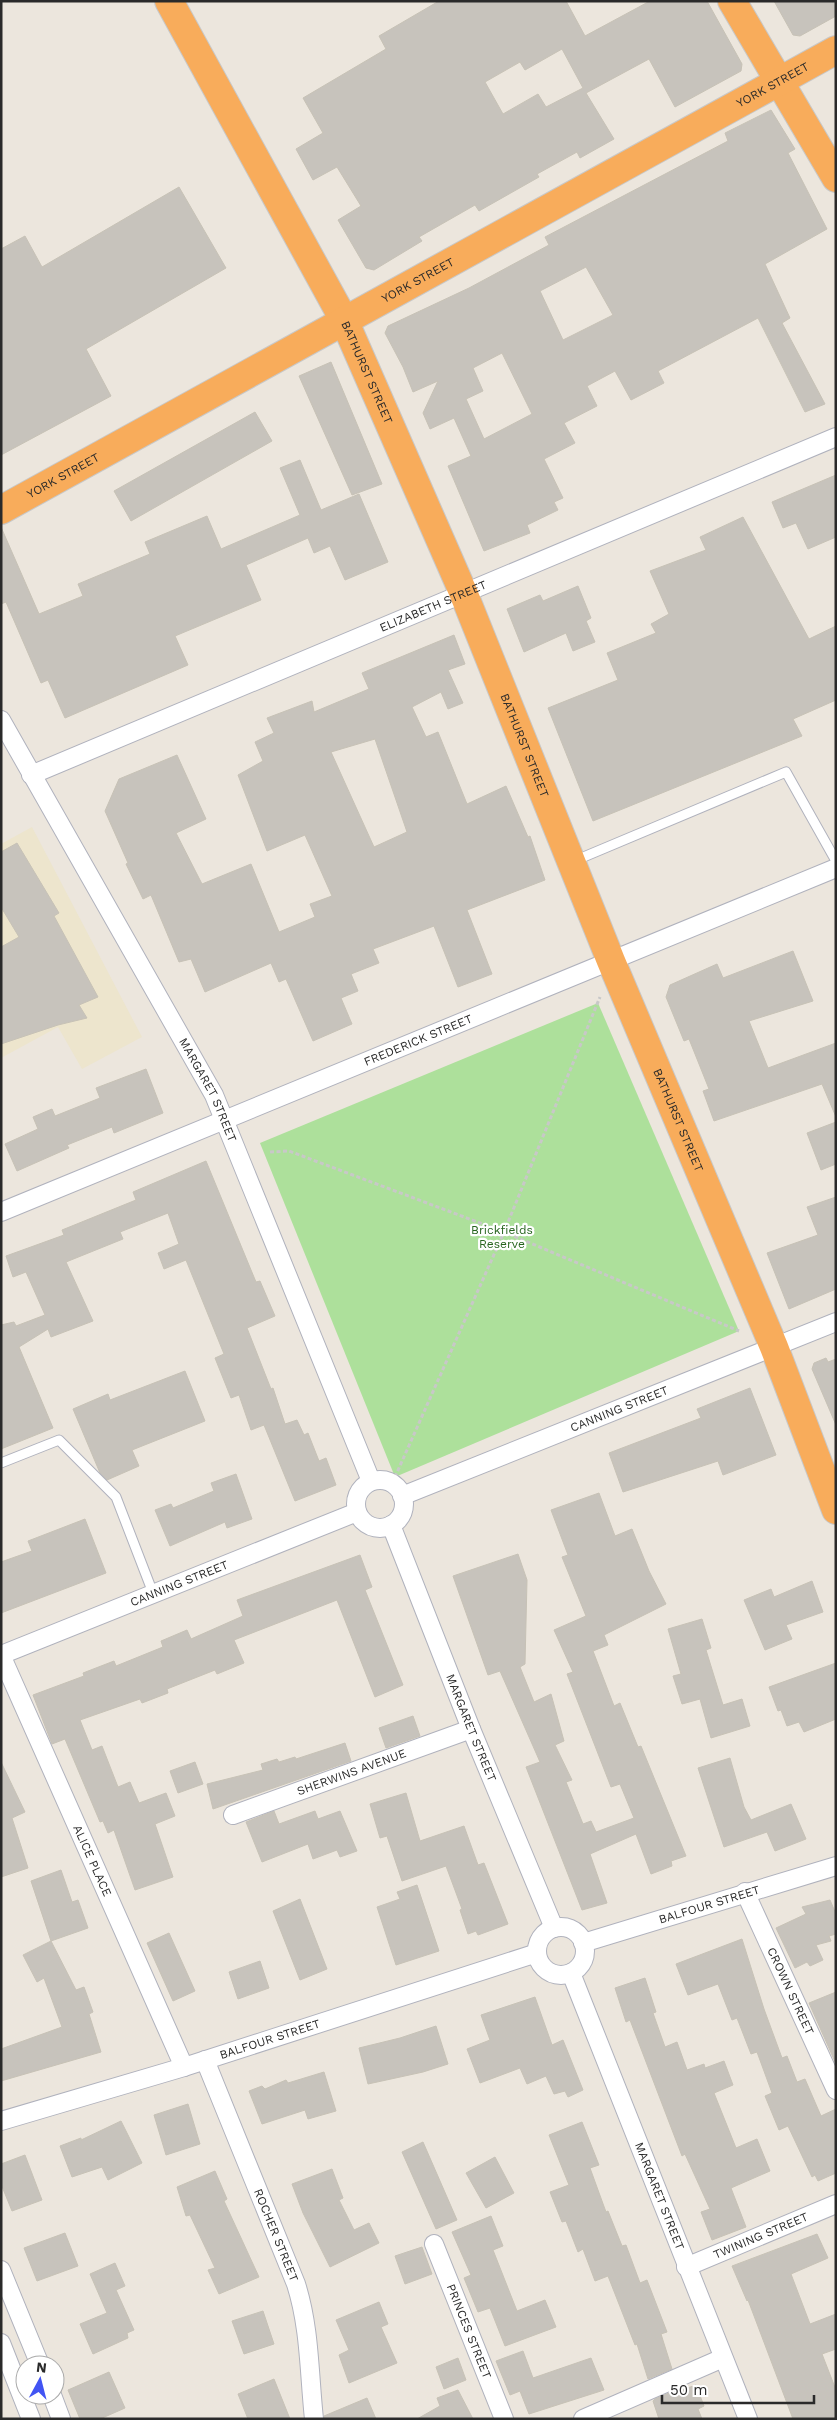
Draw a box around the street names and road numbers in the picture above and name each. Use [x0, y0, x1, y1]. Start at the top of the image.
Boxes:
street label: YORK STREET [734, 59, 811, 110]
street label: YORK STREET [379, 255, 457, 306]
street label: BATHURST STREET [338, 319, 395, 426]
street label: YORK STREET [25, 450, 102, 501]
street label: ELIZABETH STREET [377, 578, 489, 635]
street label: BATHURST STREET [497, 691, 552, 799]
street label: FREDERICK STREET [362, 1012, 474, 1069]
street label: MARGARET STREET [176, 1035, 239, 1144]
street label: BATHURST STREET [650, 1066, 706, 1174]
street label: CANNING STREET [568, 1383, 670, 1435]
street label: CANNING STREET [128, 1558, 230, 1609]
street label: MARGARET STREET [443, 1672, 499, 1784]
street label: SHERWINS AVENUE [295, 1746, 408, 1798]
street label: ALICE PLACE [70, 1823, 114, 1899]
street label: BALFOUR STREET [657, 1883, 761, 1927]
street label: CROWN STREET [764, 1945, 817, 2037]
street label: BALFOUR STREET [218, 2017, 322, 2062]
street label: MARGARET STREET [632, 2140, 687, 2252]
street label: ROCHER STREET [251, 2187, 301, 2284]
street label: TWINING STREET [711, 2210, 810, 2262]
street label: PRINCES STREET [444, 2282, 494, 2381]

